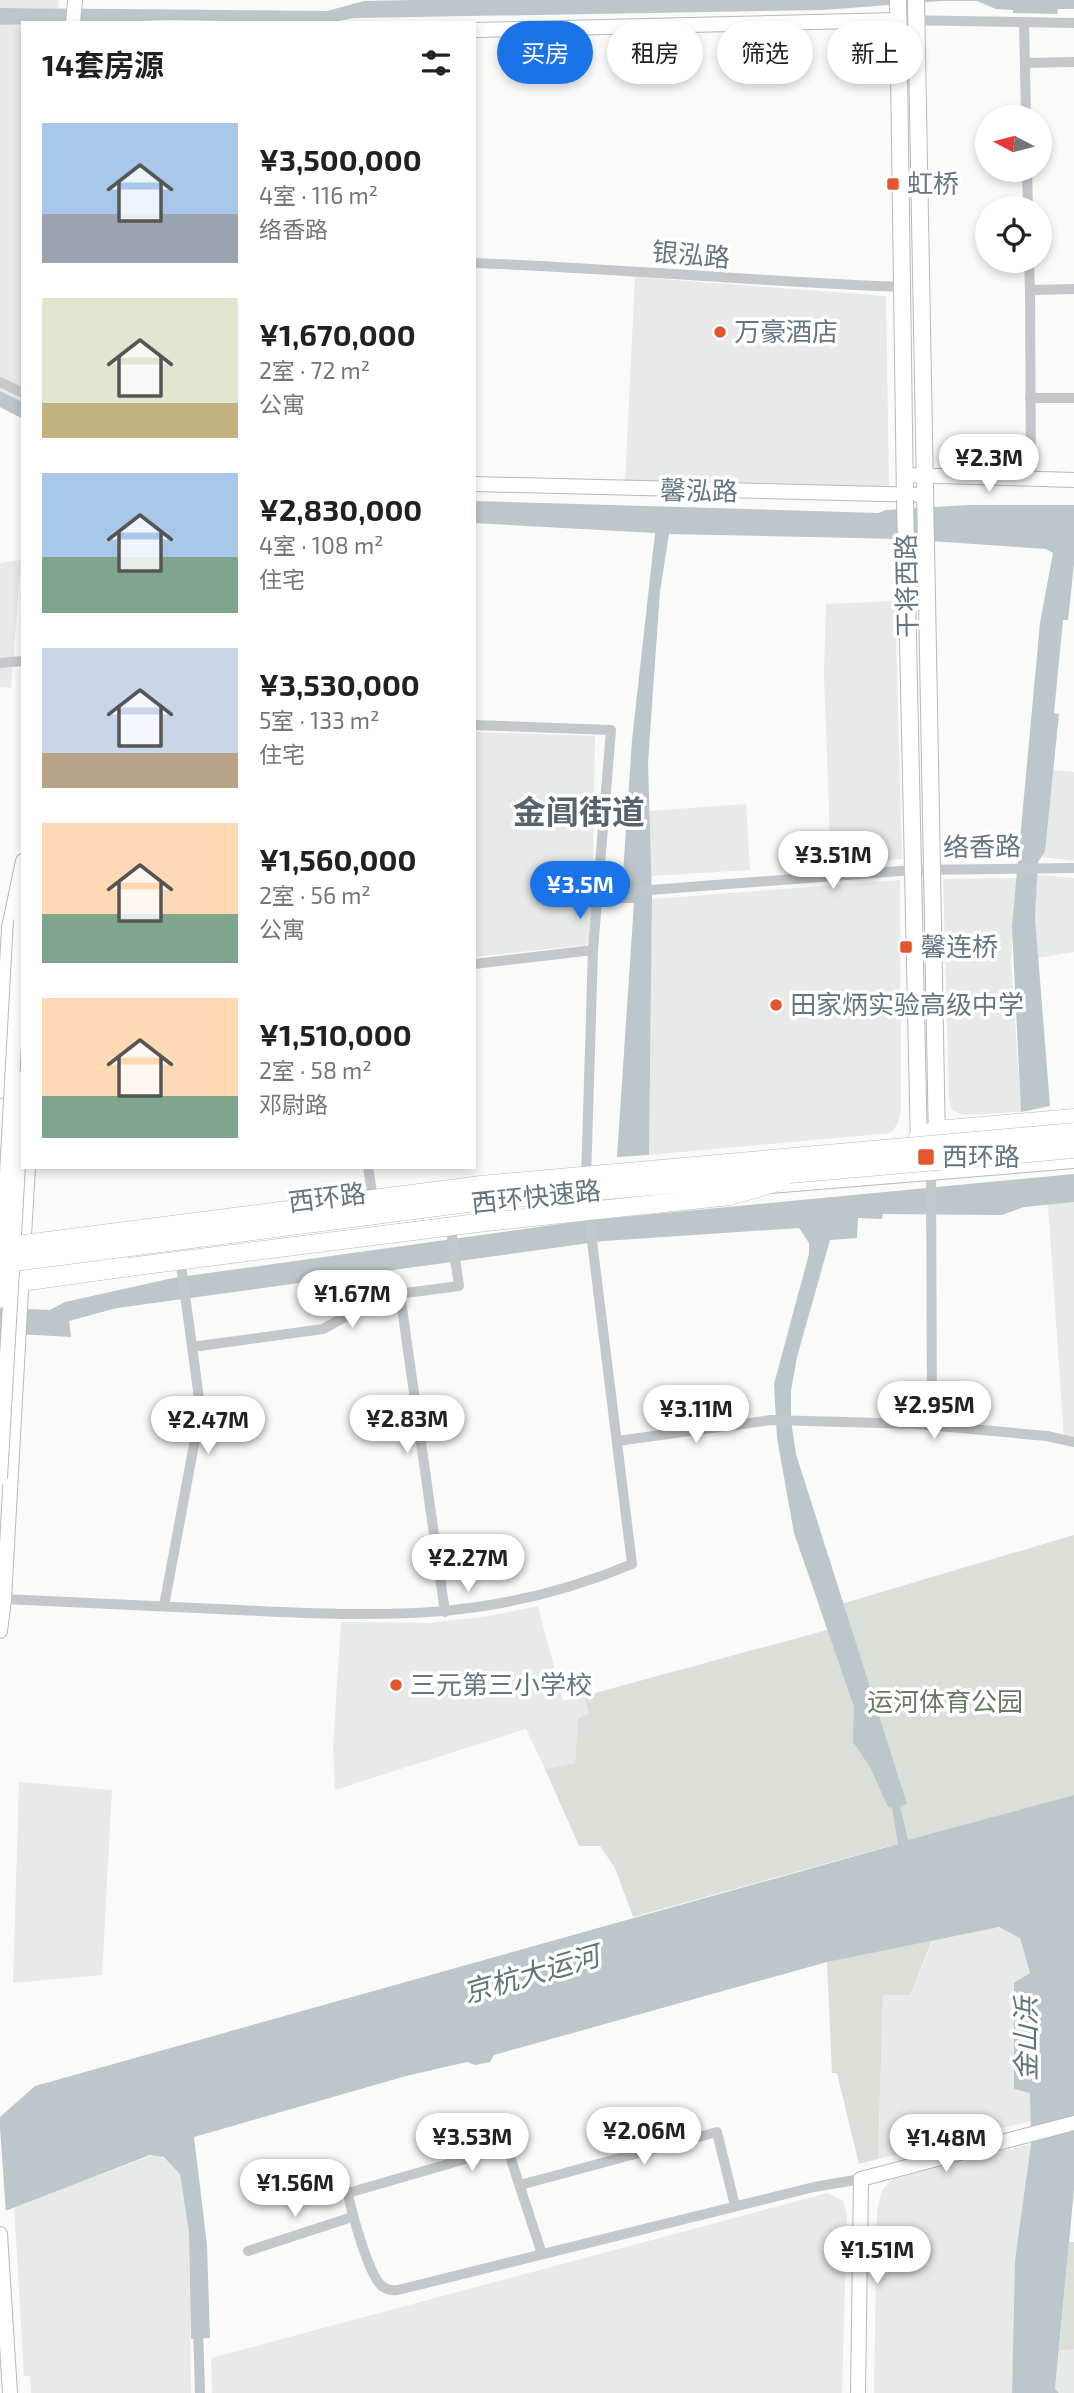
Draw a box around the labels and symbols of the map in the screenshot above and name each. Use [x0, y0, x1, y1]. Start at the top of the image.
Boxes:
north arrow [975, 105, 1052, 182]
place label: 虹桥 [907, 167, 959, 198]
marker: 虹桥 [885, 176, 901, 192]
street label: 银泓路 [651, 235, 731, 272]
place label: 万豪酒店 [734, 315, 838, 346]
marker: 万豪酒店 [712, 324, 728, 340]
pin: ¥2.3M [940, 434, 1038, 494]
street label: 馨泓路 [660, 473, 738, 506]
street label: 干将西路 [889, 534, 922, 638]
district label: 金阊街道 [513, 791, 645, 831]
street label: 络香路 [943, 829, 1021, 862]
pin: ¥3.51M [776, 832, 890, 891]
pin: ¥3.5M [531, 862, 629, 921]
place label: 馨连桥 [920, 930, 998, 961]
marker: 馨连桥 [898, 939, 914, 955]
place label: 田家炳实验高级中学 [790, 988, 1024, 1019]
marker: 田家炳实验高级中学 [768, 997, 784, 1013]
place label: 西环路 [942, 1140, 1020, 1171]
marker: 西环路 [916, 1147, 936, 1167]
street label: 西环快速路 [470, 1173, 602, 1218]
street label: 西环路 [286, 1176, 367, 1217]
pin: ¥1.67M [295, 1270, 409, 1330]
pin: ¥2.95M [877, 1382, 991, 1441]
pin: ¥3.11M [639, 1386, 753, 1445]
pin: ¥2.47M [151, 1396, 265, 1456]
pin: ¥2.83M [350, 1396, 464, 1455]
pin: ¥2.27M [411, 1534, 525, 1594]
place label: 三元第三小学校 [410, 1668, 592, 1699]
marker: 三元第三小学校 [388, 1677, 404, 1693]
park label: 运河体育公园 [867, 1685, 1023, 1716]
water label: 京杭大运河 [459, 1936, 607, 2009]
water label: 金山浜 [1008, 1994, 1042, 2081]
pin: ¥2.06M [587, 2108, 701, 2167]
pin: ¥3.53M [415, 2114, 529, 2173]
pin: ¥1.48M [889, 2114, 1003, 2174]
pin: ¥1.56M [238, 2160, 352, 2219]
pin: ¥1.51M [820, 2226, 934, 2286]

